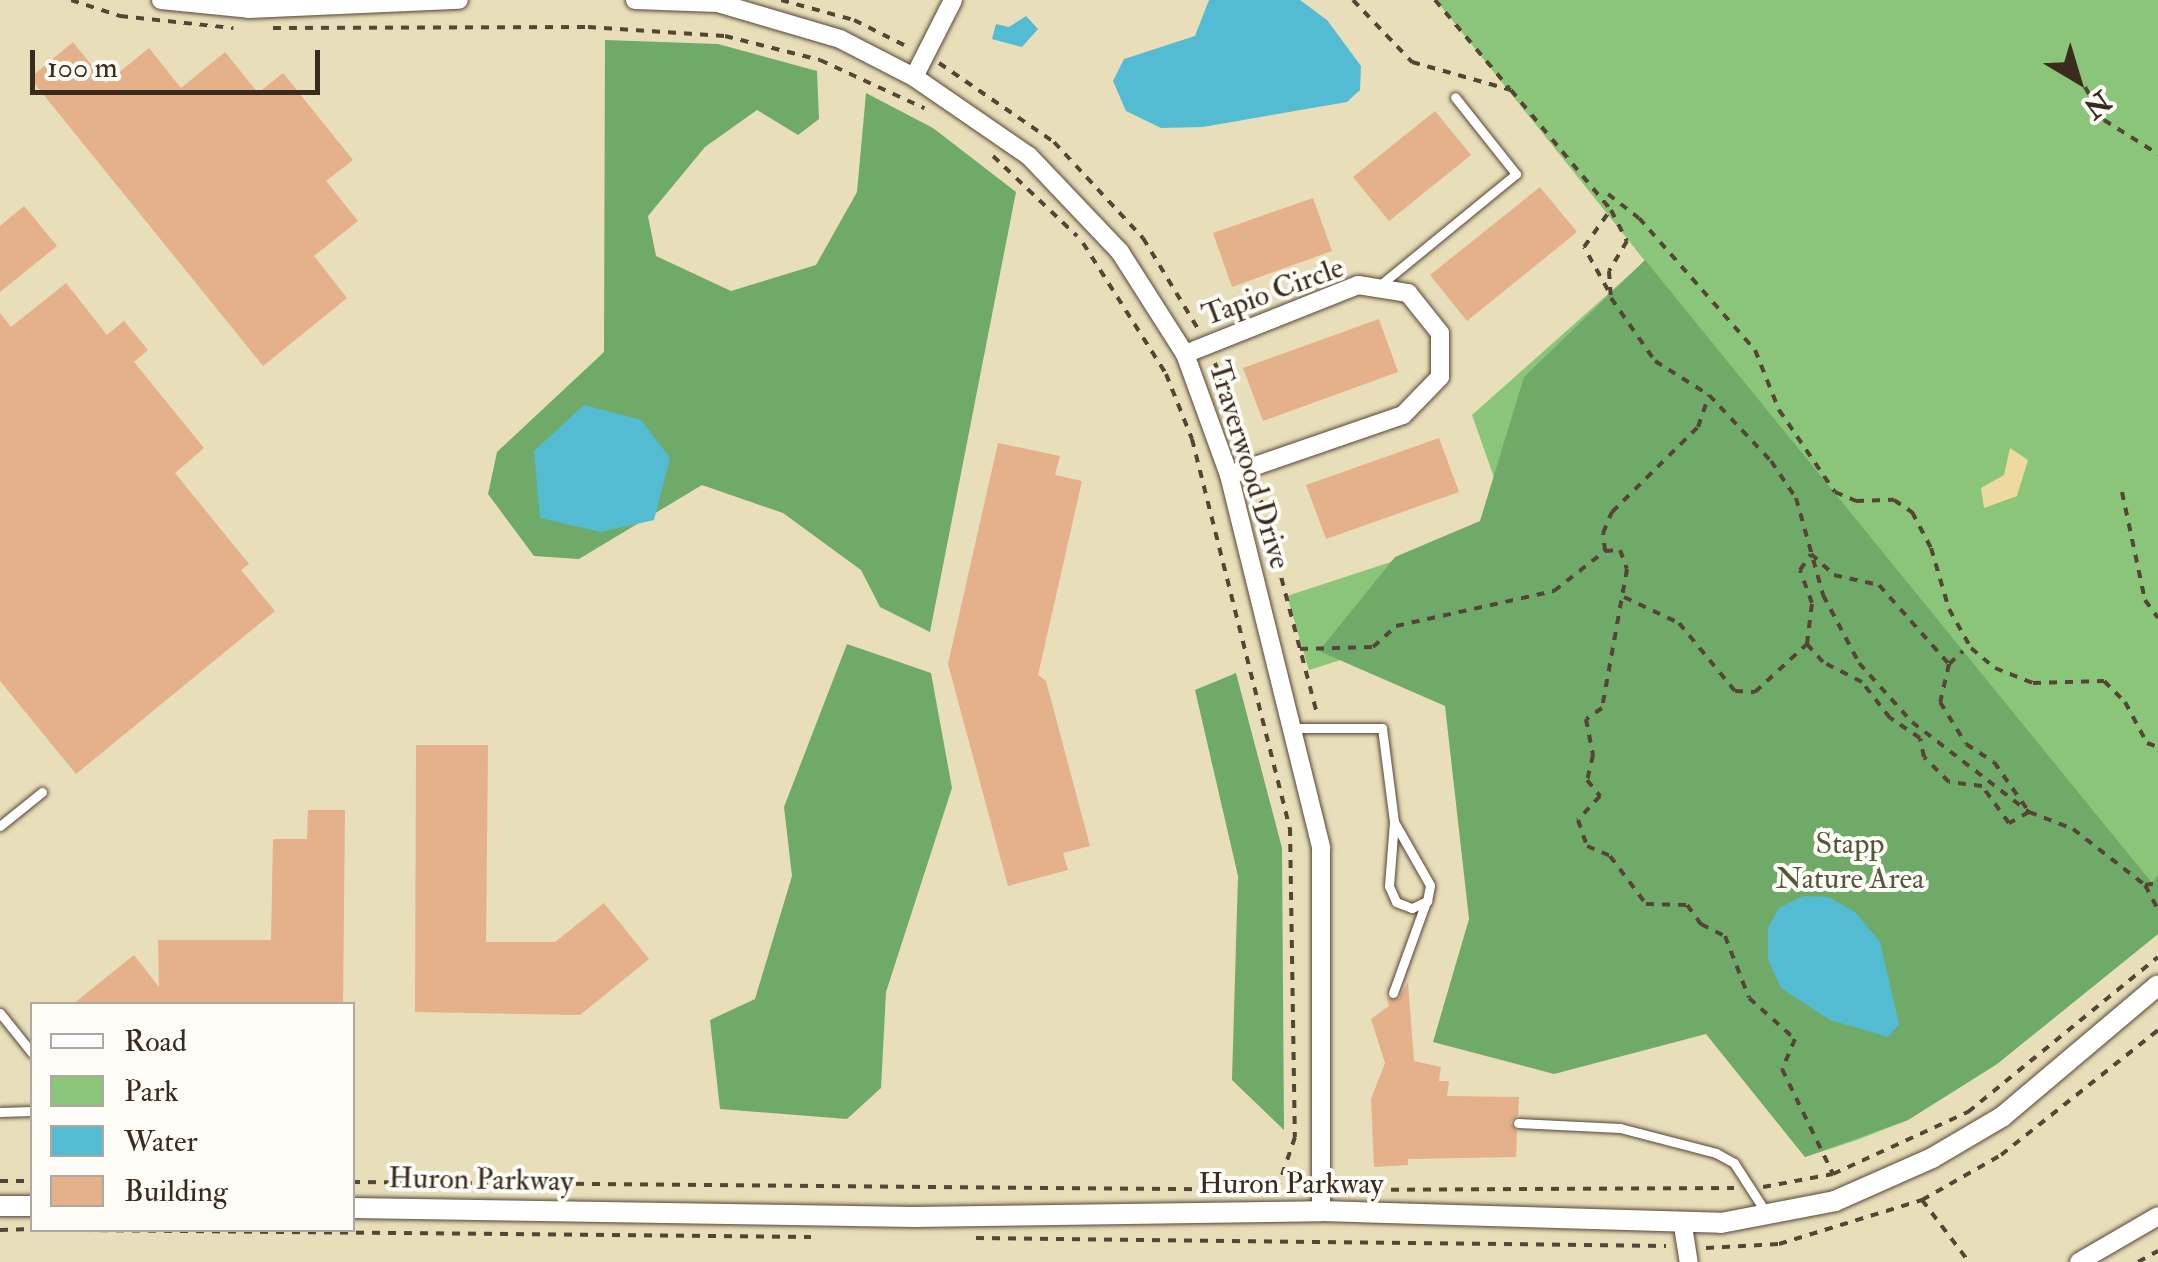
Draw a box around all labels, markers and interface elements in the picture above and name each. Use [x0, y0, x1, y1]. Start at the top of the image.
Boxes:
scale bar [35, 30, 325, 92]
north arrow [2028, 30, 2128, 130]
text: 100 m [47, 49, 118, 86]
text: N [2076, 83, 2117, 126]
street label: Tapio Circle [1197, 250, 1349, 334]
street label: Traverwood Drive [1200, 357, 1298, 573]
park label: Stapp Nature Area [1776, 826, 1924, 896]
legend [30, 1002, 355, 1232]
text: Road [124, 1023, 187, 1060]
text: Park [124, 1073, 179, 1110]
text: Water [124, 1123, 198, 1160]
street label: Huron Parkway [388, 1160, 574, 1200]
street label: Huron Parkway [1198, 1166, 1384, 1202]
text: Building [124, 1173, 228, 1210]

